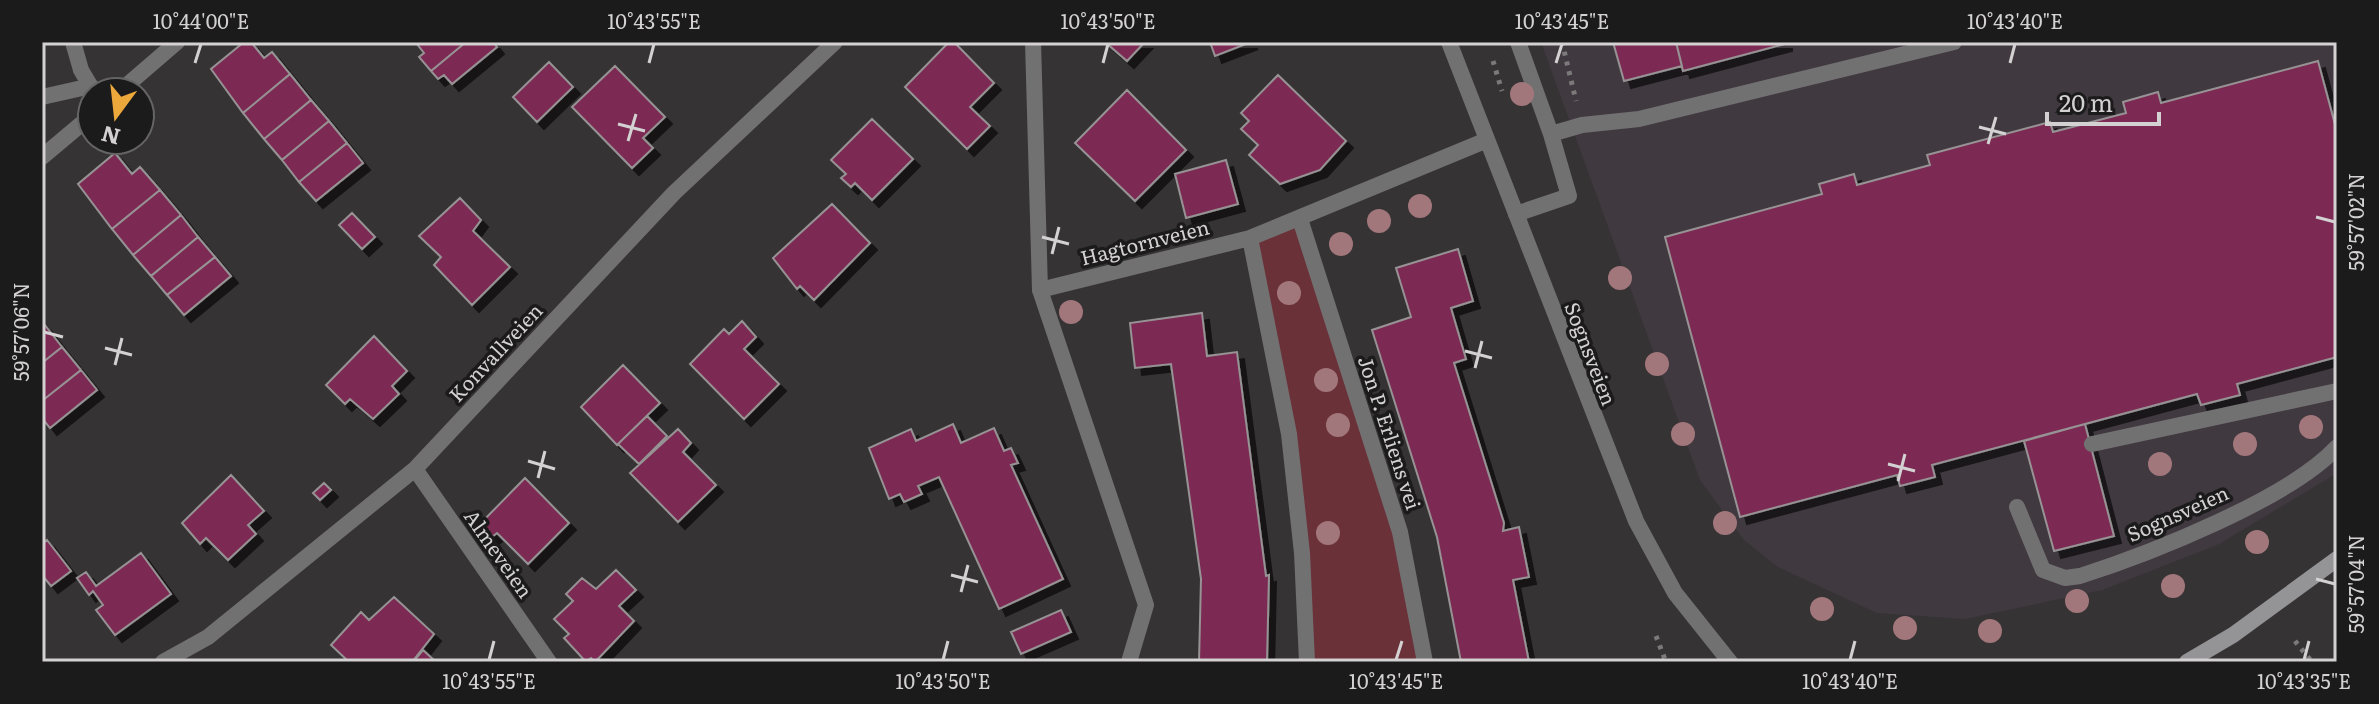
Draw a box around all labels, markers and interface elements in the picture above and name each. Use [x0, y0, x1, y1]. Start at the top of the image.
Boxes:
text: 10°44'00"E [153, 5, 249, 35]
text: 10°43'55"E [607, 5, 701, 35]
text: 10°43'50"E [1060, 5, 1156, 35]
text: 10°43'45"E [1515, 5, 1609, 35]
text: 10°43'40"E [1967, 5, 2063, 35]
north arrow [76, 76, 156, 156]
scale bar [2047, 76, 2159, 126]
text: 20 m [2059, 84, 2113, 119]
text: N [97, 118, 124, 155]
text: 59°57'02"N [2340, 173, 2370, 271]
street label: Hagtornveien [1077, 211, 1212, 272]
text: 59°57'06"N [5, 283, 35, 381]
street label: Konvallveien [441, 296, 548, 408]
street label: Sognsveien [1558, 297, 1625, 409]
street label: Jon P. Erliens vei [1352, 352, 1430, 514]
street label: Sognsveien [2122, 476, 2233, 548]
street label: Almeveien [458, 502, 541, 603]
text: 59°57'04"N [2340, 534, 2370, 634]
text: 10°43'55"E [442, 665, 536, 695]
text: 10°43'50"E [895, 665, 991, 695]
text: 10°43'45"E [1349, 665, 1443, 695]
text: 10°43'40"E [1802, 665, 1898, 695]
text: 10°43'35"E [2257, 665, 2351, 695]

